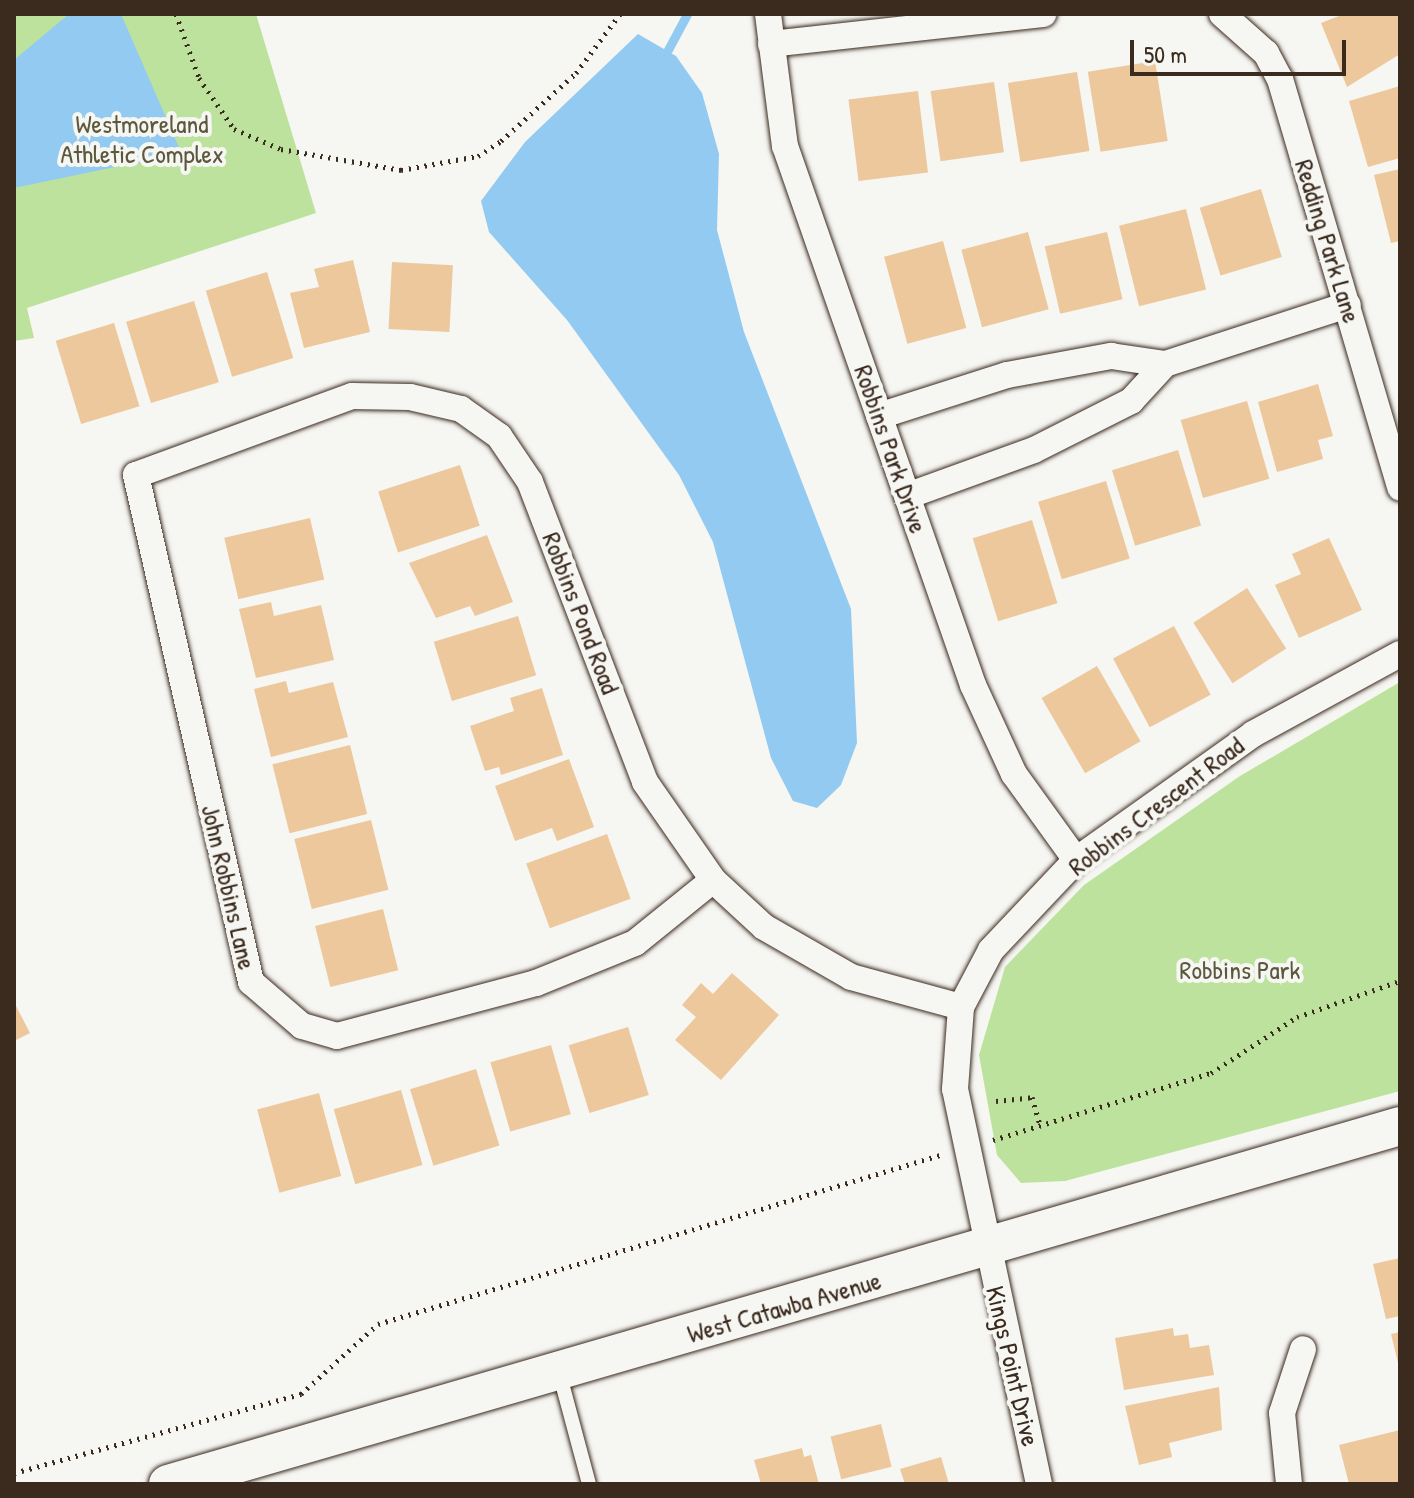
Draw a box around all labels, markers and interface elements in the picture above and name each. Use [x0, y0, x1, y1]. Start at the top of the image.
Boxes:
scale bar [1134, 24, 1350, 74]
text: 50 m [1144, 38, 1187, 70]
park label: Westmoreland Athletic Complex [60, 108, 224, 170]
street label: Redding Park Lane [1288, 156, 1368, 326]
street label: Robbins Park Drive [848, 361, 934, 537]
street label: Robbins Pond Road [536, 528, 626, 698]
street label: Robbins Crescent Road [1062, 730, 1250, 882]
street label: John Robbins Lane [195, 802, 263, 972]
park label: Robbins Park [1180, 954, 1300, 986]
street label: West Catawba Avenue [684, 1264, 884, 1350]
street label: Kings Point Drive [979, 1283, 1047, 1449]

